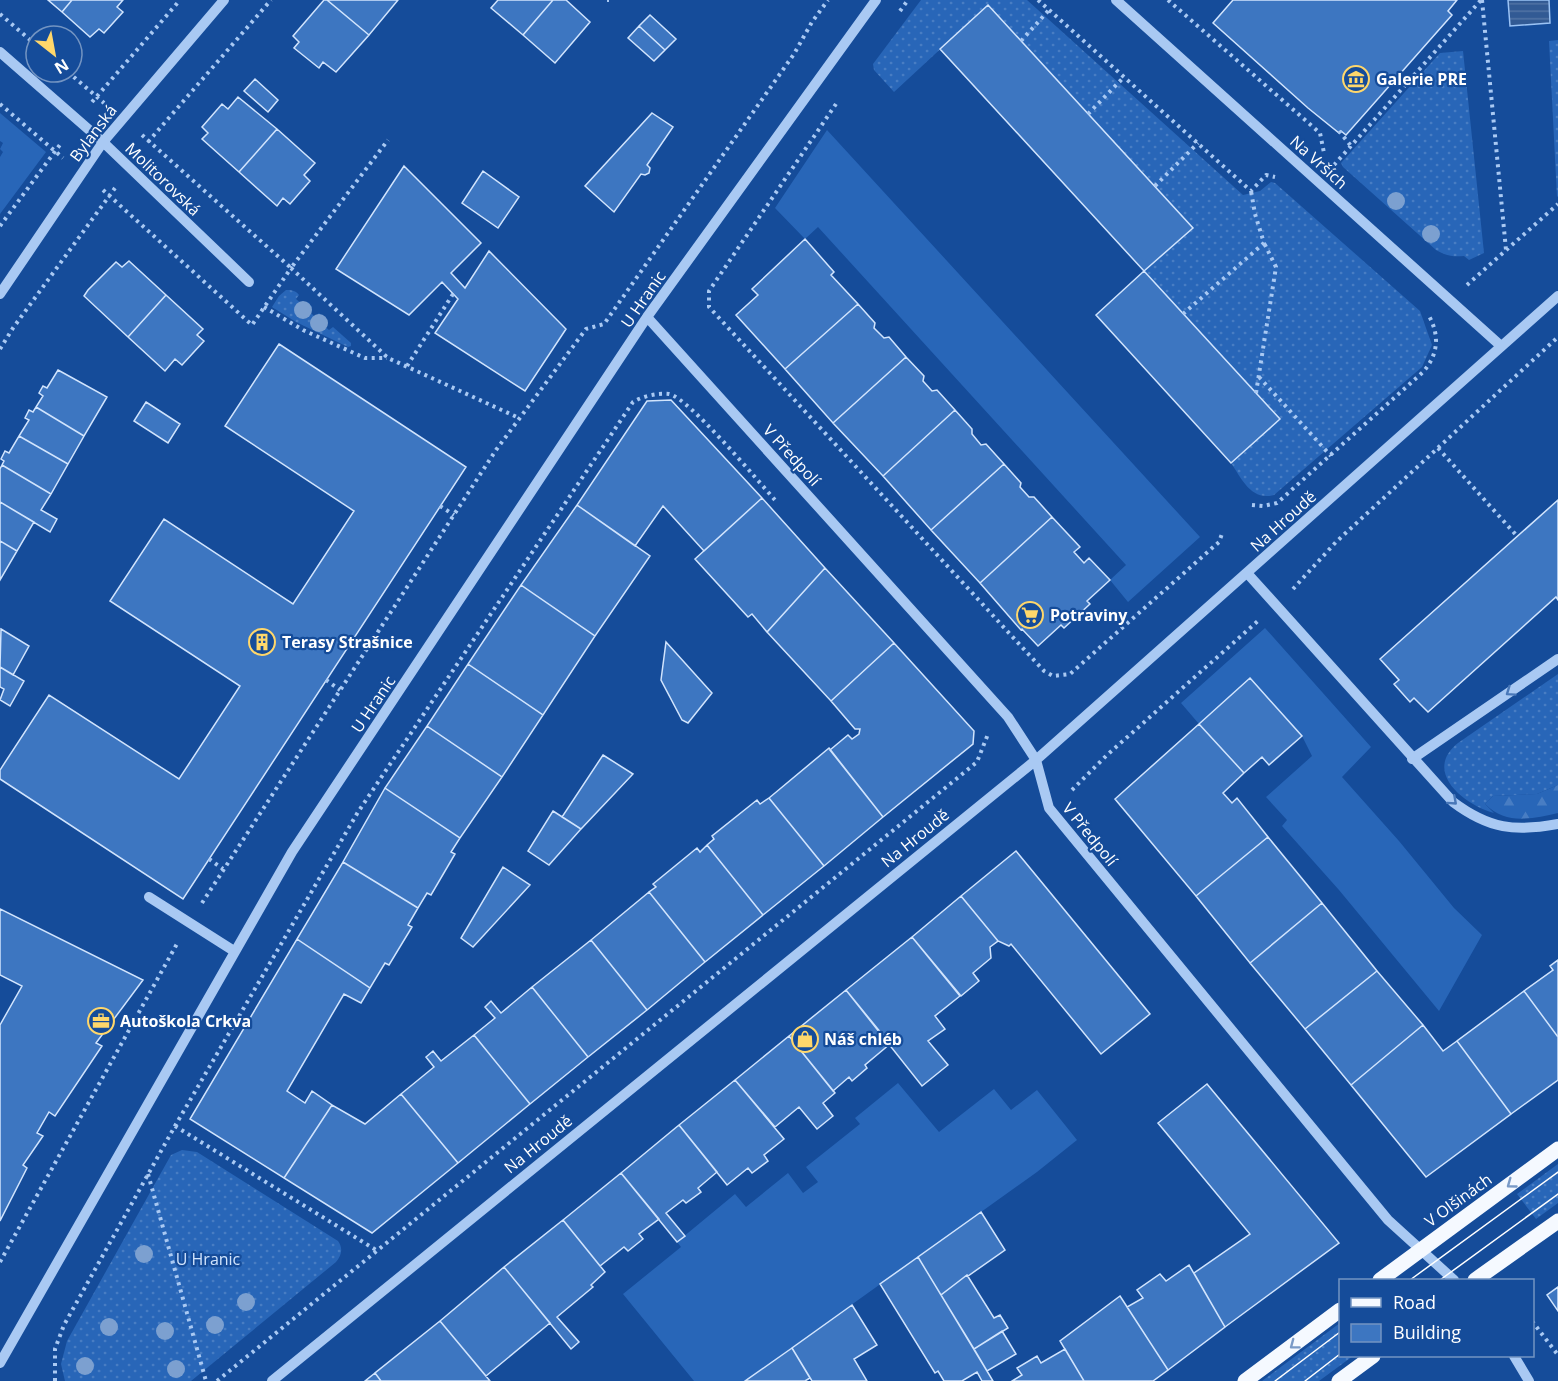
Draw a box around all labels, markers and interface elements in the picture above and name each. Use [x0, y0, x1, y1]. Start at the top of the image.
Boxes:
north arrow [24, 24, 84, 84]
text: N [50, 54, 73, 80]
museum icon: Galerie PRE [1341, 64, 1371, 94]
place label: Galerie PRE [1376, 68, 1467, 90]
street label: Bylanská [64, 100, 122, 166]
street label: Na Vrších [1286, 130, 1352, 194]
street label: Molitorovská [121, 138, 205, 220]
street label: U Hranic [615, 266, 671, 332]
street label: V Předpolí [758, 419, 826, 491]
street label: Na Hroudě [1245, 486, 1321, 556]
supermarket icon: Potraviny [1015, 600, 1045, 630]
place label: Potraviny [1050, 604, 1128, 626]
building icon: Terasy Strašnice [247, 627, 277, 657]
place label: Terasy Strašnice [282, 631, 413, 653]
street label: U Hranic [346, 671, 400, 737]
one-way arrow [1505, 685, 1516, 696]
one-way arrow [1446, 794, 1457, 805]
street label: V Předpolí [1057, 797, 1123, 871]
street label: Na Hroudě [876, 804, 954, 872]
office icon: Autoškola Crkva [86, 1006, 116, 1036]
place label: Autoškola Crkva [120, 1010, 251, 1032]
shop icon: Náš chléb [790, 1024, 820, 1054]
place label: Náš chléb [824, 1028, 902, 1050]
street label: Na Hroudě [499, 1110, 577, 1178]
street label: V Olšinách [1420, 1168, 1496, 1232]
one-way arrow [1506, 1176, 1517, 1187]
park label: U Hranic [176, 1248, 241, 1270]
legend [1339, 1279, 1534, 1357]
text: Road [1393, 1290, 1436, 1314]
text: Building [1393, 1320, 1461, 1344]
one-way arrow [1289, 1337, 1300, 1348]

